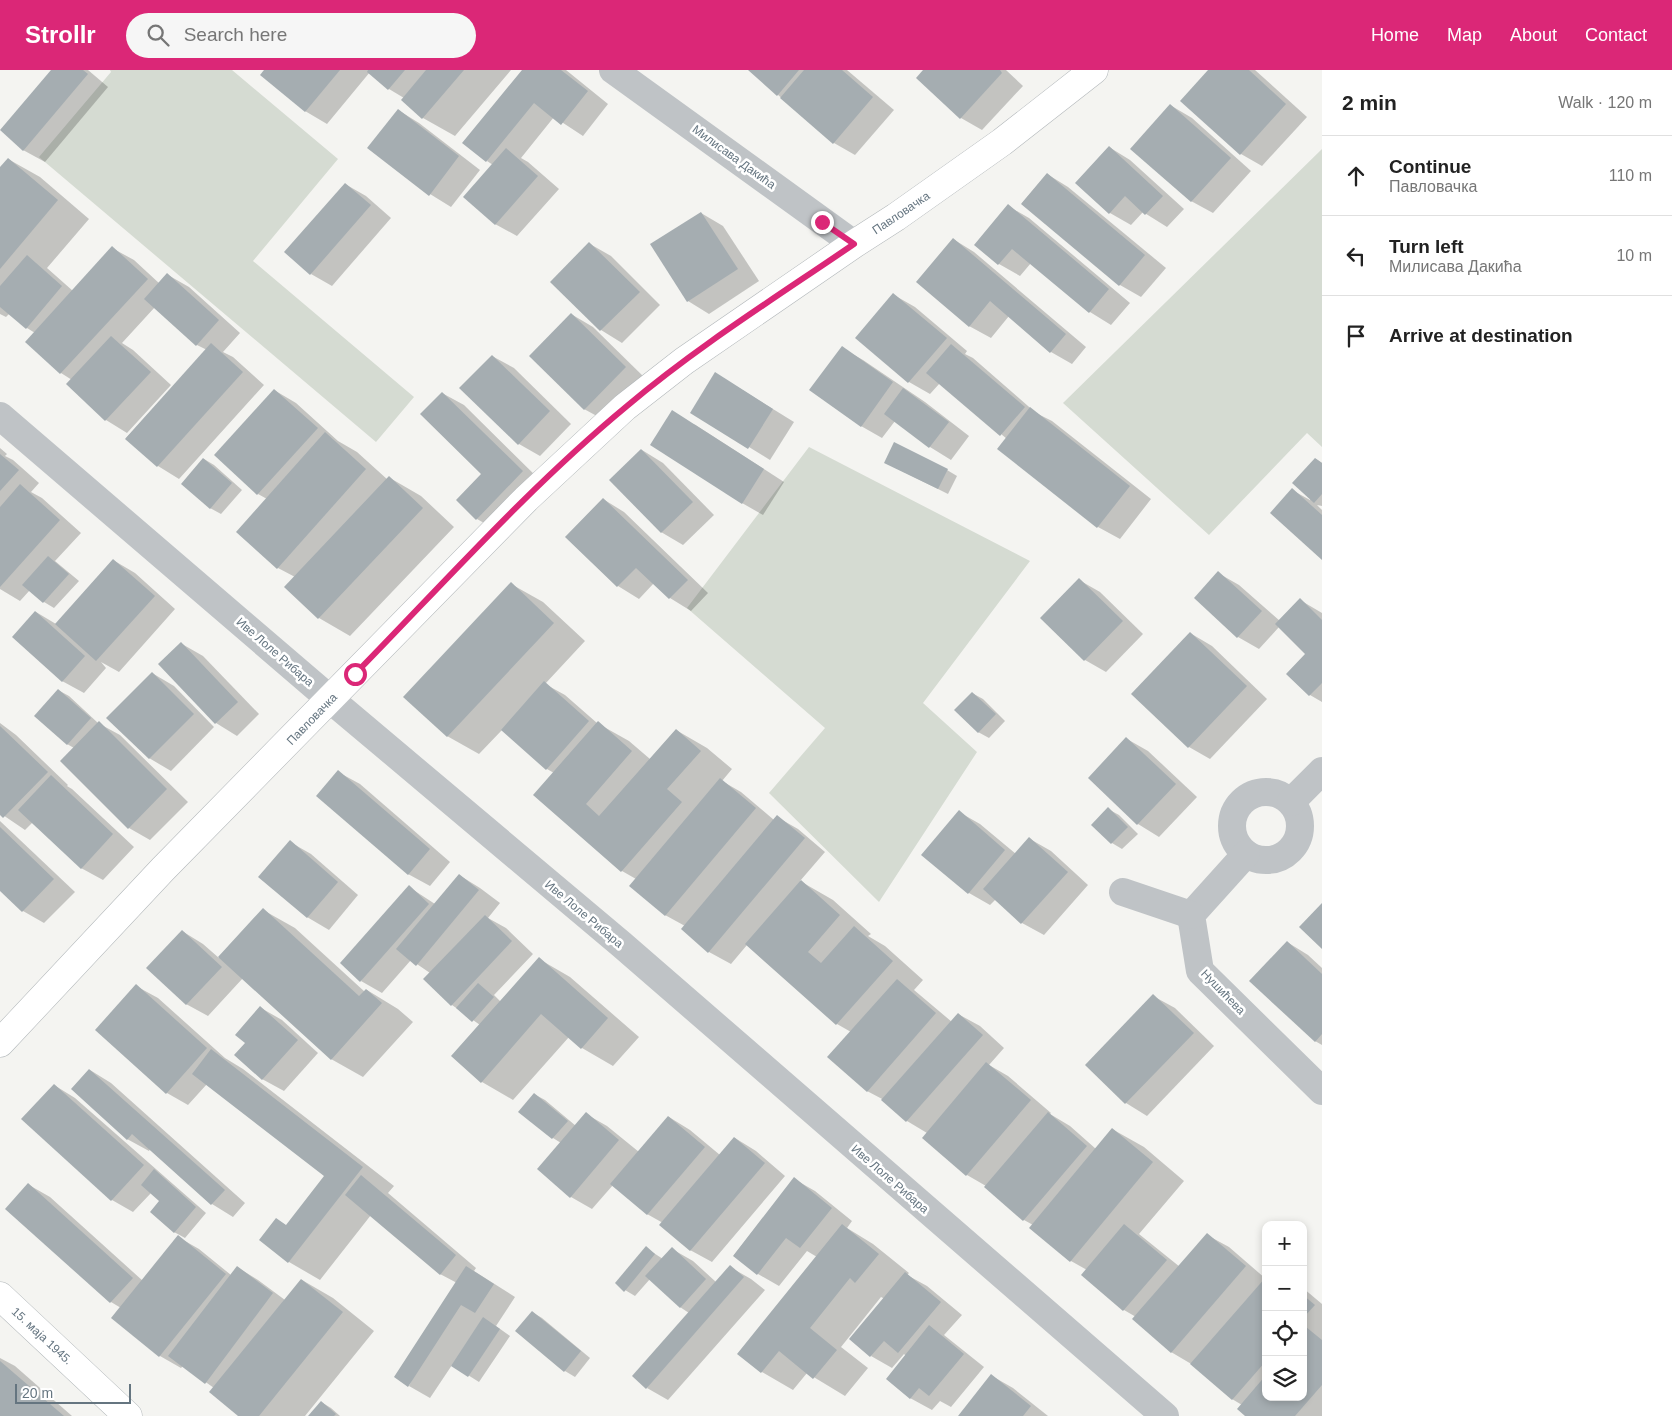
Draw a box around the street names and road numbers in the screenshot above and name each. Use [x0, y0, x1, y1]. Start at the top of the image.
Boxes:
street label: Милисава Дакића [690, 122, 779, 192]
street label: Павловачка [870, 188, 933, 237]
street label: Иве Лоле Рибара [234, 615, 317, 689]
street label: Павловачка [284, 690, 340, 748]
street label: Иве Лоле Рибара [542, 877, 626, 951]
street label: Нушићева [1198, 967, 1248, 1018]
street label: Иве Лоле Рибара [849, 1142, 932, 1216]
street label: 15. маја 1945. [9, 1304, 75, 1368]

